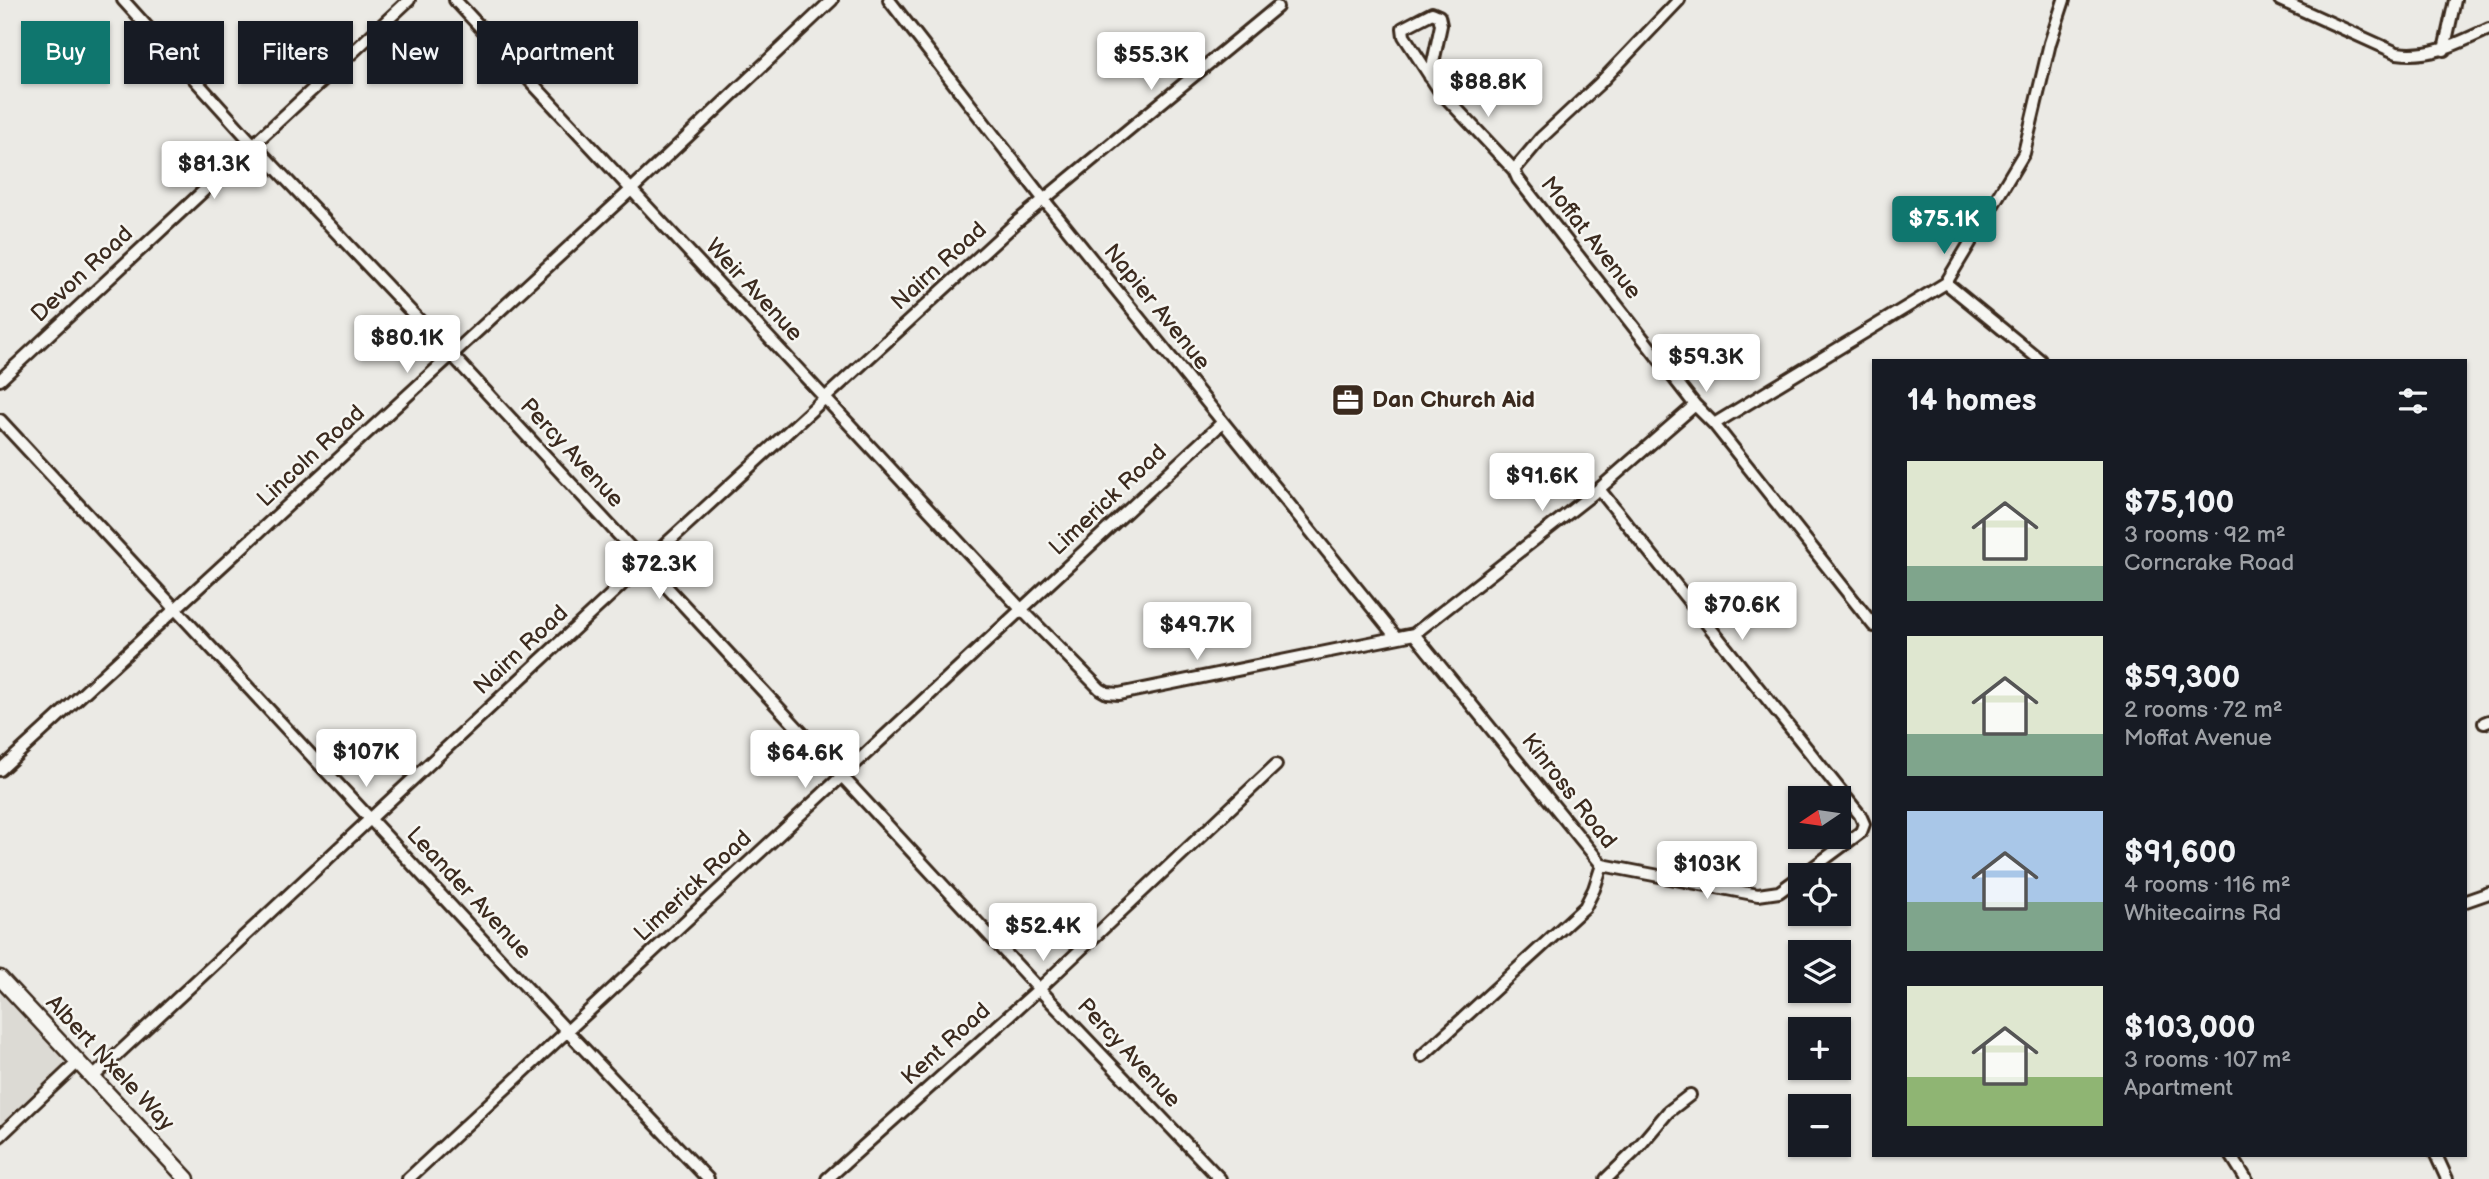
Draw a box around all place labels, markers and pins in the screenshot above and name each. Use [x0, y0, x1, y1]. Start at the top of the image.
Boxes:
pin: $55.3K [1094, 32, 1208, 92]
pin: $88.8K [1431, 60, 1545, 119]
pin: $81.3K [157, 142, 271, 201]
pin: $75.1K [1887, 196, 2001, 256]
pin: $80.1K [350, 316, 464, 375]
pin: $59.3K [1649, 334, 1763, 394]
office icon: Dan Church Aid [1329, 381, 1367, 419]
place label: Dan Church Aid [1372, 386, 1535, 414]
pin: $91.6K [1485, 454, 1599, 513]
pin: $72.3K [602, 542, 716, 601]
pin: $70.6K [1685, 582, 1799, 642]
pin: $49.7K [1140, 602, 1254, 662]
pin: $107K [317, 730, 415, 789]
pin: $64.6K [748, 730, 862, 790]
pin: $103K [1658, 842, 1756, 901]
pin: $52.4K [986, 904, 1100, 963]

